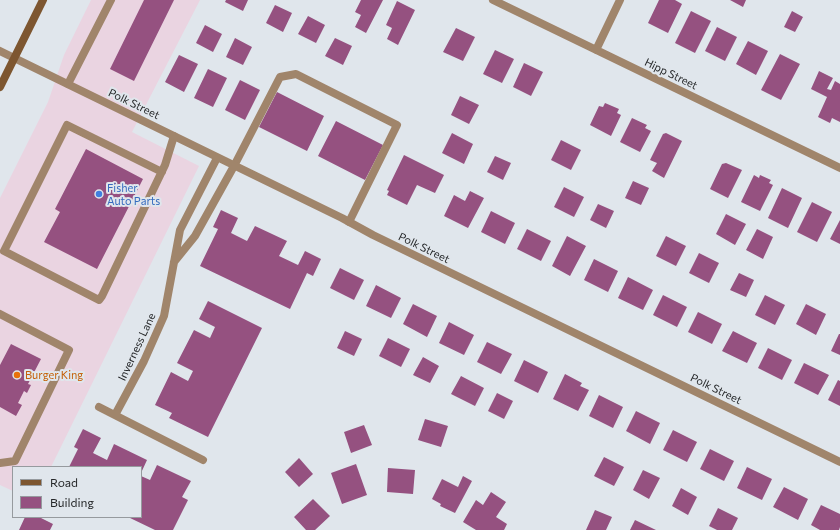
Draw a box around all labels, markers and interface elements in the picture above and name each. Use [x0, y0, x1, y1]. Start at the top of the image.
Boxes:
street label: Hipp Street [642, 56, 700, 92]
street label: Polk Street [106, 86, 162, 122]
place label: Fisher Auto Parts [107, 181, 160, 207]
marker: Fisher Auto Parts [94, 189, 104, 199]
street label: Polk Street [396, 230, 452, 266]
street label: Inverness Lane [116, 311, 158, 383]
place label: Burger King [25, 368, 83, 382]
marker: Burger King [12, 370, 22, 380]
street label: Polk Street [688, 371, 744, 407]
legend [12, 466, 142, 518]
text: Road [50, 475, 78, 489]
text: Building [50, 495, 94, 509]

